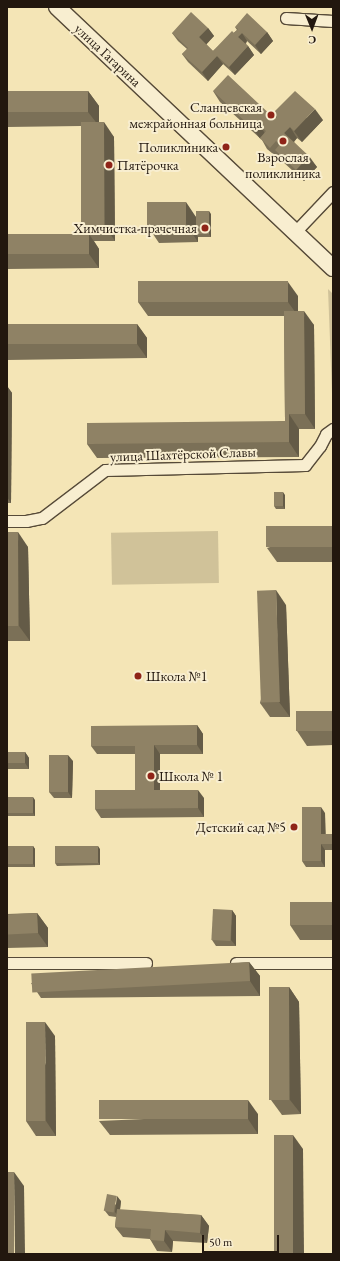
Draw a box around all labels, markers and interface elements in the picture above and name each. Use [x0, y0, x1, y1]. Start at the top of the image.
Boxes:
north arrow [292, 8, 332, 48]
street label: улица Гагарина [71, 20, 145, 90]
text: С [308, 33, 316, 47]
place label: Сланцевская межрайонная больница [129, 99, 262, 132]
marker: Сланцевская межрайонная больница [265, 109, 277, 121]
marker: Взрослая поликлиника [277, 135, 289, 147]
place label: Поликлиника [138, 139, 218, 155]
marker: Поликлиника [221, 142, 231, 152]
place label: Взрослая поликлиника [245, 149, 321, 182]
place label: Пятёрочка [117, 157, 179, 173]
marker: Пятёрочка [104, 160, 114, 170]
place label: Химчистка-прачечная [73, 220, 197, 236]
marker: Химчистка-прачечная [200, 223, 210, 233]
street label: улица Шахтёрской Славы [110, 443, 256, 465]
place label: Школа №1 [146, 668, 207, 684]
marker: Школа №1 [133, 671, 143, 681]
place label: Школа № 1 [159, 768, 223, 784]
marker: Школа № 1 [146, 771, 156, 781]
place label: Детский сад №5 [196, 819, 286, 835]
marker: Детский сад №5 [289, 822, 299, 832]
scale bar [204, 1227, 281, 1253]
text: 50 m [209, 1234, 232, 1250]

